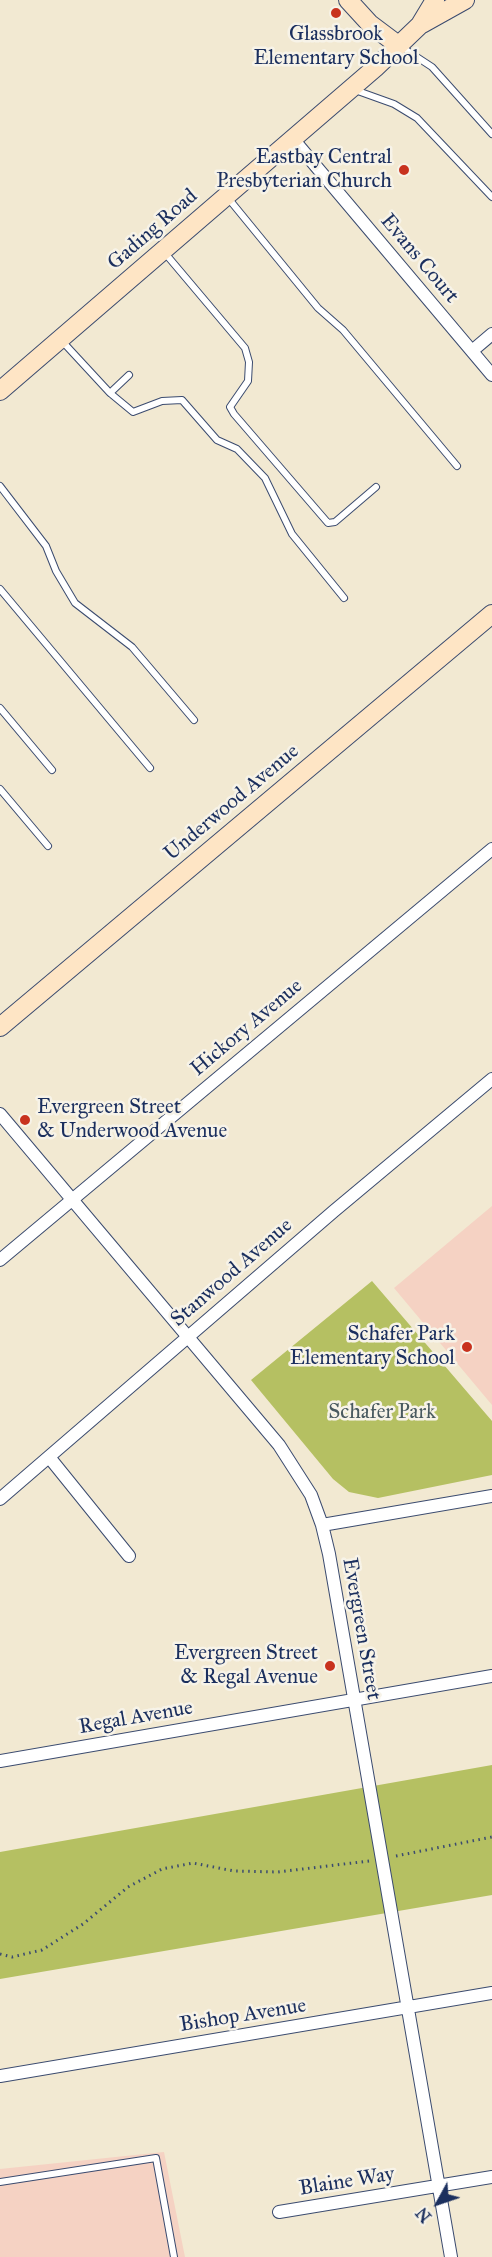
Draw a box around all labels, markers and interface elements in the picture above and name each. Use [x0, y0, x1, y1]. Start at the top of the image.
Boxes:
marker: Glassbrook Elementary School [329, 6, 343, 20]
place label: Glassbrook Elementary School [253, 22, 419, 72]
place label: Eastbay Central Presbyterian Church [216, 145, 392, 195]
marker: Eastbay Central Presbyterian Church [397, 163, 411, 177]
street label: Gading Road [103, 184, 203, 276]
street label: Evans Court [374, 209, 464, 309]
street label: Underwood Avenue [160, 739, 304, 867]
street label: Hickory Avenue [186, 974, 308, 1082]
place label: Evergreen Street & Underwood Avenue [37, 1095, 227, 1145]
marker: Evergreen Street & Underwood Avenue [18, 1113, 32, 1127]
street label: Stanwood Avenue [166, 1213, 298, 1333]
place label: Schafer Park Elementary School [290, 1322, 455, 1372]
marker: Schafer Park Elementary School [460, 1340, 474, 1354]
park label: Schafer Park [328, 1400, 436, 1426]
street label: Evergreen Street [336, 1556, 386, 1702]
place label: Evergreen Street & Regal Avenue [174, 1641, 318, 1691]
marker: Evergreen Street & Regal Avenue [323, 1659, 337, 1673]
street label: Regal Avenue [77, 1696, 195, 1740]
street label: Bishop Avenue [178, 1994, 308, 2038]
street label: Blaine Way [298, 2162, 396, 2202]
north arrow [408, 2173, 468, 2233]
text: N [412, 2204, 435, 2226]

